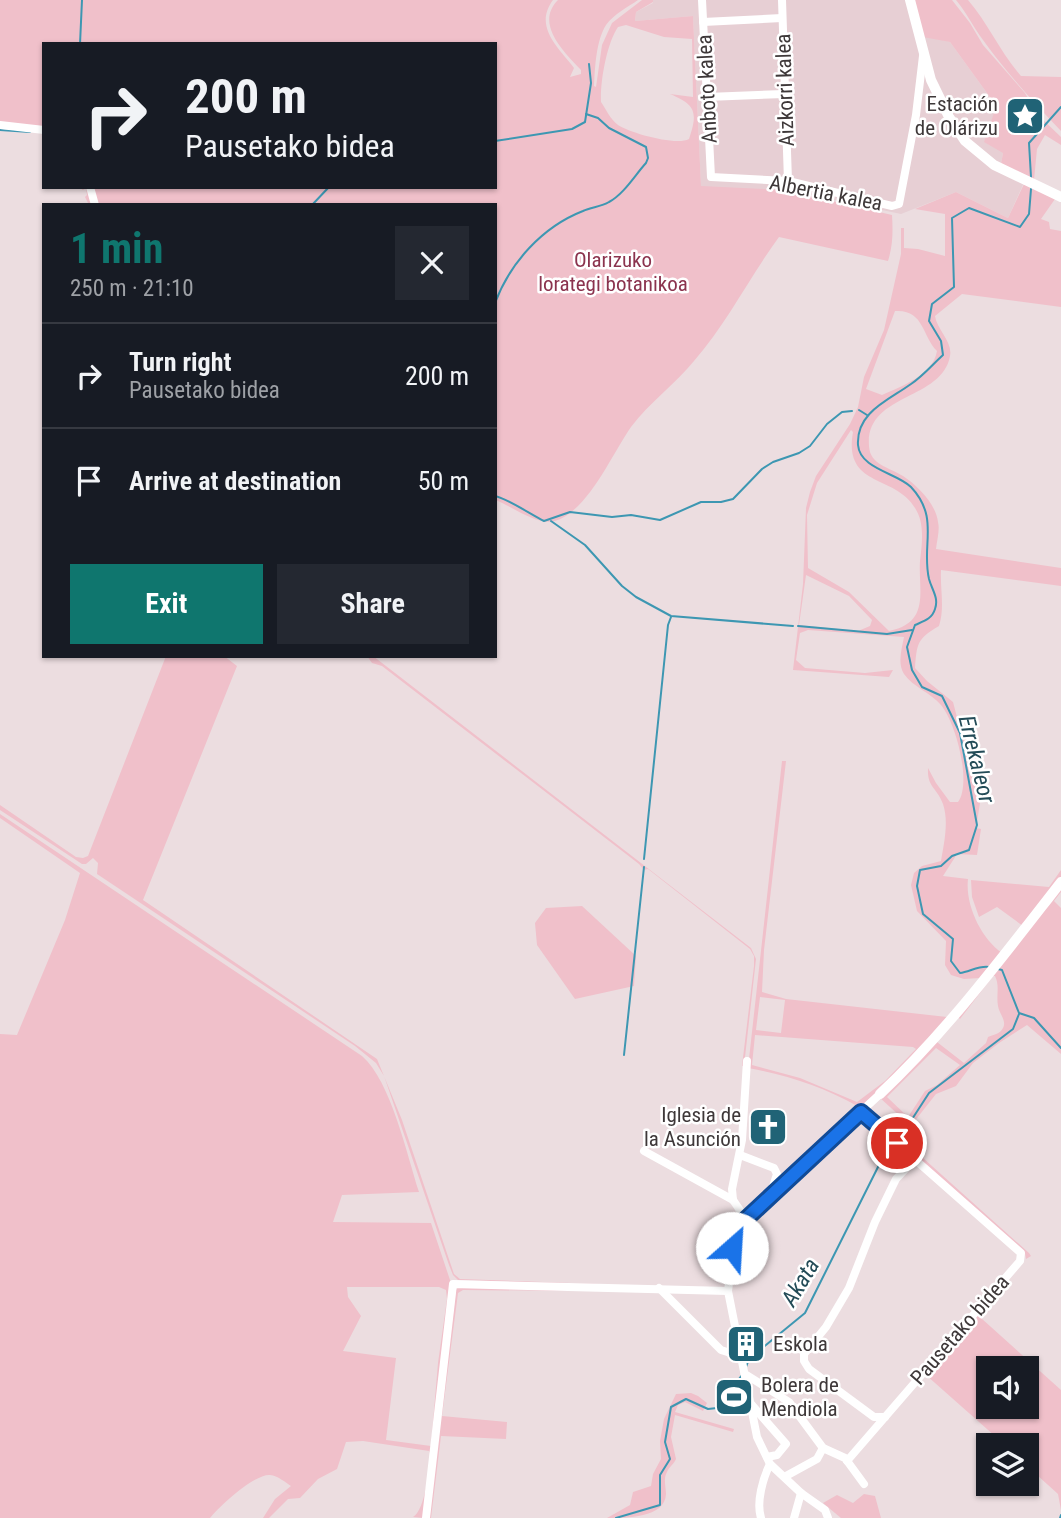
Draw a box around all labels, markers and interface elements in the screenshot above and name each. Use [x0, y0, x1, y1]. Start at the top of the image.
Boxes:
street label: Aizkorri kalea [771, 33, 799, 147]
street label: Anboto kalea [692, 34, 722, 144]
text: 200 m [185, 68, 307, 125]
icon: right [70, 70, 161, 161]
place label: Estación de Olárizu [915, 92, 998, 140]
place icon: Estación de Olárizu [1004, 95, 1046, 137]
text: Pausetako bidea [185, 127, 395, 165]
street label: Albertia kalea [768, 170, 884, 216]
text: 1 min [70, 224, 163, 273]
button: close [395, 226, 469, 300]
park label: Olarizuko lorategi botanikoa [538, 248, 688, 296]
text: 250 m · 21:10 [70, 275, 194, 302]
text: Turn right [129, 347, 231, 377]
icon: right [70, 357, 108, 395]
text: 200 m [405, 361, 469, 391]
text: Pausetako bidea [129, 377, 280, 404]
icon: arrive [70, 462, 108, 500]
text: Arrive at destination [129, 466, 341, 496]
text: 50 m [418, 466, 469, 496]
button: Exit [70, 564, 263, 644]
button: Share [277, 564, 469, 644]
water label: Errekaleor [953, 713, 1001, 807]
place label: Iglesia de la Asunción [644, 1103, 741, 1151]
church icon: Iglesia de la Asunción [747, 1106, 789, 1148]
pin [867, 1113, 927, 1173]
icon: arrive [878, 1124, 916, 1162]
position arrow [695, 1211, 769, 1285]
water label: Akata [775, 1253, 825, 1312]
street label: Pausetako bidea [906, 1270, 1014, 1390]
building icon: Eskola [725, 1323, 767, 1365]
place label: Eskola [773, 1332, 828, 1356]
map controls [976, 1356, 1039, 1496]
button: sound [976, 1356, 1039, 1419]
place label: Bolera de Mendiola [761, 1373, 839, 1421]
sports icon: Bolera de Mendiola [713, 1376, 755, 1418]
button: layers [976, 1433, 1039, 1496]

